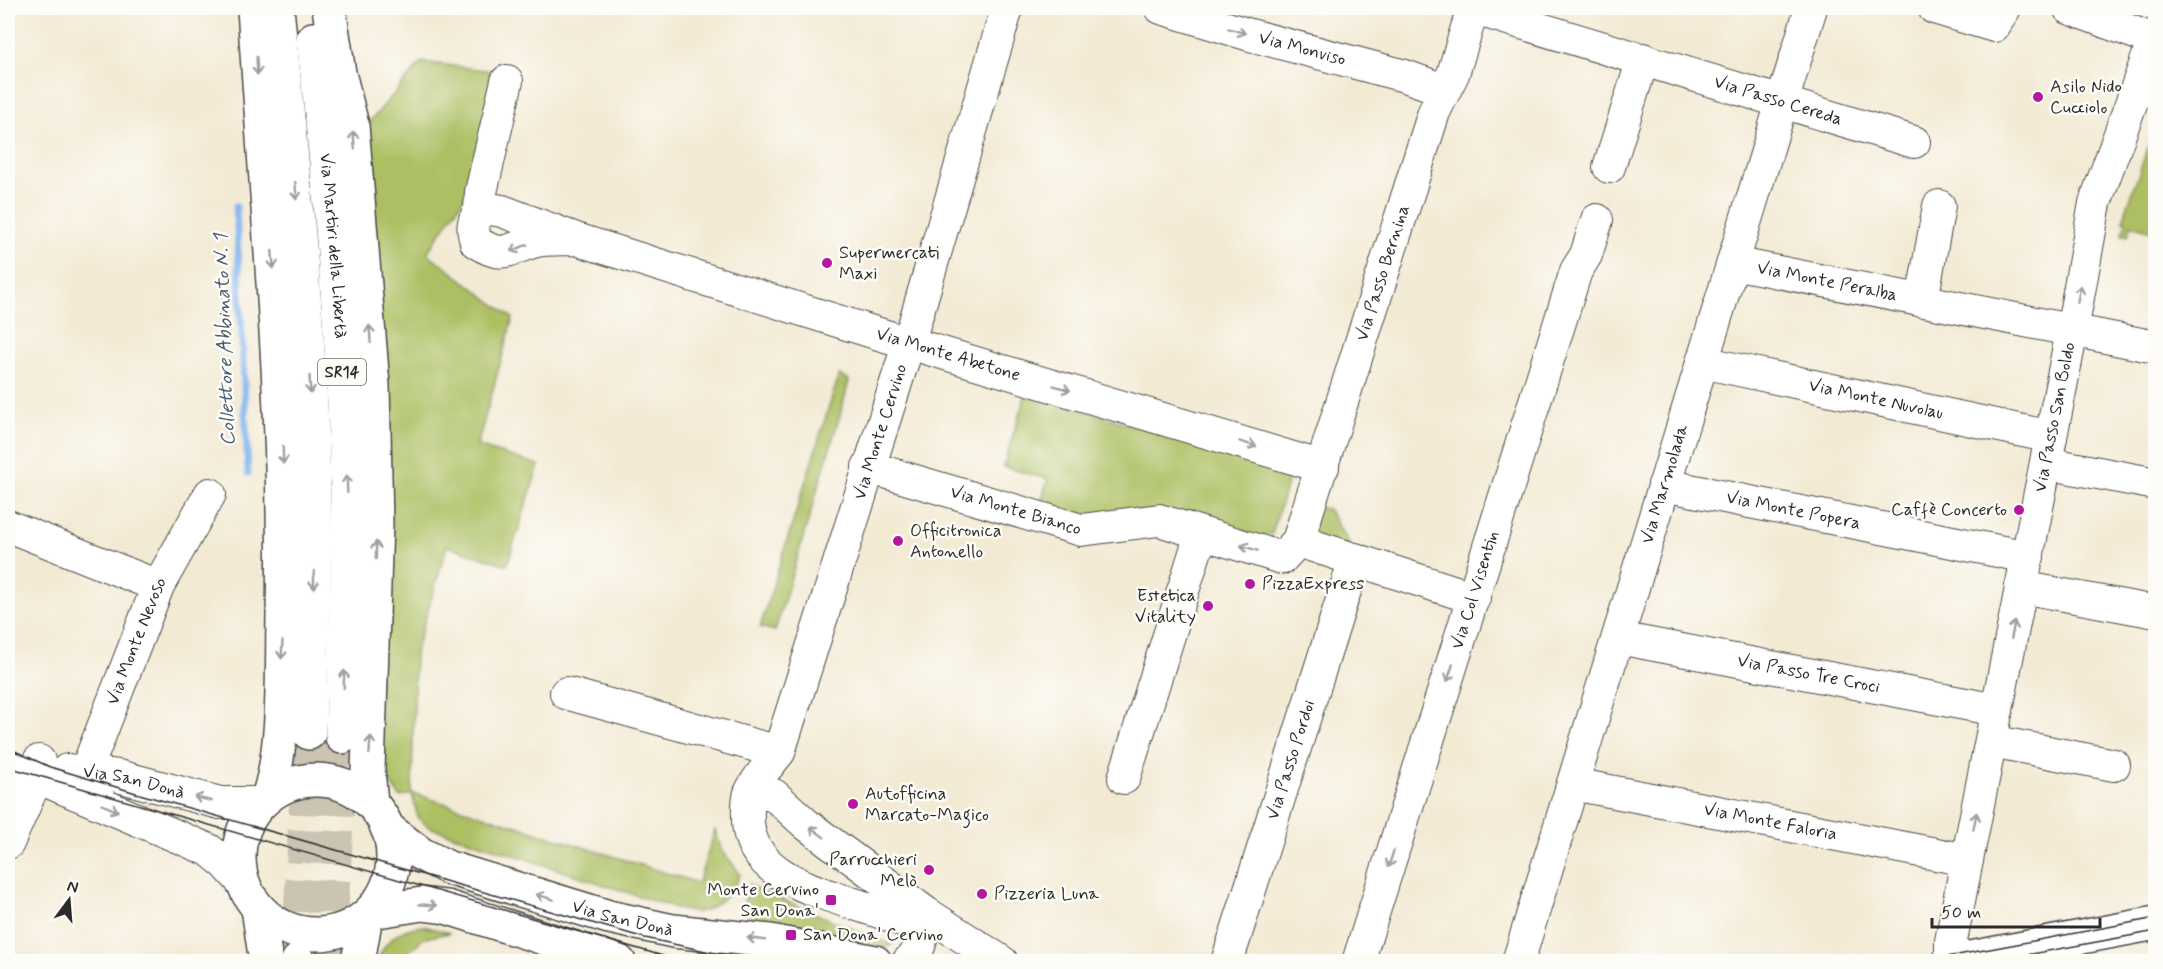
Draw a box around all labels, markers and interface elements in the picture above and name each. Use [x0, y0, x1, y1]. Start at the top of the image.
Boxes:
one-way arrow [1227, 26, 1246, 37]
street label: Via Monviso [1256, 26, 1348, 72]
one-way arrow [251, 55, 263, 75]
street label: Via Passo Cereda [1711, 70, 1845, 132]
place label: Asilo Nido Cucciolo [2050, 75, 2122, 120]
marker: Asilo Nido Cucciolo [2031, 90, 2045, 104]
one-way arrow [348, 131, 359, 151]
street label: Via Martiri della Libertà [313, 152, 353, 340]
one-way arrow [291, 180, 302, 200]
street label: Via Passo Bernina [1350, 202, 1416, 344]
water label: Collettore Abbinato N. 1 [208, 232, 242, 446]
place label: Supermercati Maxi [839, 241, 939, 286]
one-way arrow [510, 243, 528, 254]
one-way arrow [268, 250, 279, 270]
marker: Supermercati Maxi [820, 256, 834, 270]
street label: Via Monte Peralba [1755, 256, 1900, 307]
one-way arrow [2074, 285, 2085, 304]
street label: Via Monte Abetone [873, 322, 1023, 388]
one-way arrow [365, 325, 376, 345]
street label: Via Passo San Boldo [2028, 340, 2082, 494]
road number: SR14 [318, 359, 366, 385]
street label: Via Monte Cervino [848, 361, 913, 503]
street label: Via Monte Nuvolau [1807, 373, 1945, 426]
one-way arrow [305, 375, 316, 395]
one-way arrow [1052, 383, 1071, 394]
street label: Via Marmolada [1635, 421, 1695, 547]
one-way arrow [1238, 439, 1257, 450]
one-way arrow [277, 444, 289, 464]
one-way arrow [341, 474, 353, 494]
street label: Via Monte Bianco [947, 480, 1084, 541]
street label: Via Monte Popera [1724, 486, 1863, 536]
place label: Caffè Concerto [1891, 498, 2007, 522]
marker: Caffè Concerto [2012, 503, 2026, 517]
place label: Officitronica Antonello [910, 519, 1001, 564]
street label: Via Col Visentin [1445, 528, 1505, 652]
marker: Officitronica Antonello [891, 534, 905, 548]
one-way arrow [370, 541, 382, 561]
one-way arrow [1240, 542, 1259, 553]
one-way arrow [308, 570, 320, 590]
place label: PizzaExpress [1262, 572, 1364, 596]
street label: Via Monte Nevoso [101, 573, 173, 708]
marker: PizzaExpress [1243, 577, 1257, 591]
place label: Estetica Vitality [1135, 584, 1196, 629]
marker: Estetica Vitality [1201, 599, 1215, 613]
one-way arrow [2008, 620, 2019, 640]
one-way arrow [277, 639, 288, 659]
street label: Via Passo Tre Croci [1735, 649, 1882, 699]
one-way arrow [1443, 663, 1454, 682]
one-way arrow [338, 669, 349, 689]
street label: Via Passo Pordoi [1261, 697, 1321, 823]
one-way arrow [364, 736, 375, 756]
street label: Via San Donà [82, 760, 187, 805]
place label: Autofficina Marcato-Magico [865, 782, 989, 829]
one-way arrow [193, 792, 212, 804]
marker: Autofficina Marcato-Magico [846, 797, 860, 811]
street label: Via Monte Faloria [1702, 797, 1839, 847]
one-way arrow [100, 803, 119, 814]
one-way arrow [1970, 812, 1981, 831]
one-way arrow [809, 826, 825, 838]
place label: Parrucchieri Melò [829, 848, 917, 893]
one-way arrow [1385, 849, 1396, 868]
marker: Parrucchieri Melò [922, 863, 936, 877]
north arrow [39, 870, 99, 930]
text: N [65, 875, 81, 899]
place label: Monte Cervino San Dona' [707, 878, 819, 923]
place label: Pizzeria Luna [994, 882, 1099, 906]
marker: Pizzeria Luna [975, 887, 989, 901]
one-way arrow [536, 891, 555, 902]
scale bar [1932, 891, 2100, 929]
marker: Monte Cervino San Dona' [824, 893, 838, 907]
street label: Via San Donà [569, 894, 675, 943]
one-way arrow [418, 900, 438, 911]
text: 50 m [1941, 901, 1981, 925]
place label: San Dona' Cervino [803, 923, 943, 947]
marker: San Dona' Cervino [784, 928, 798, 942]
one-way arrow [746, 934, 766, 945]

